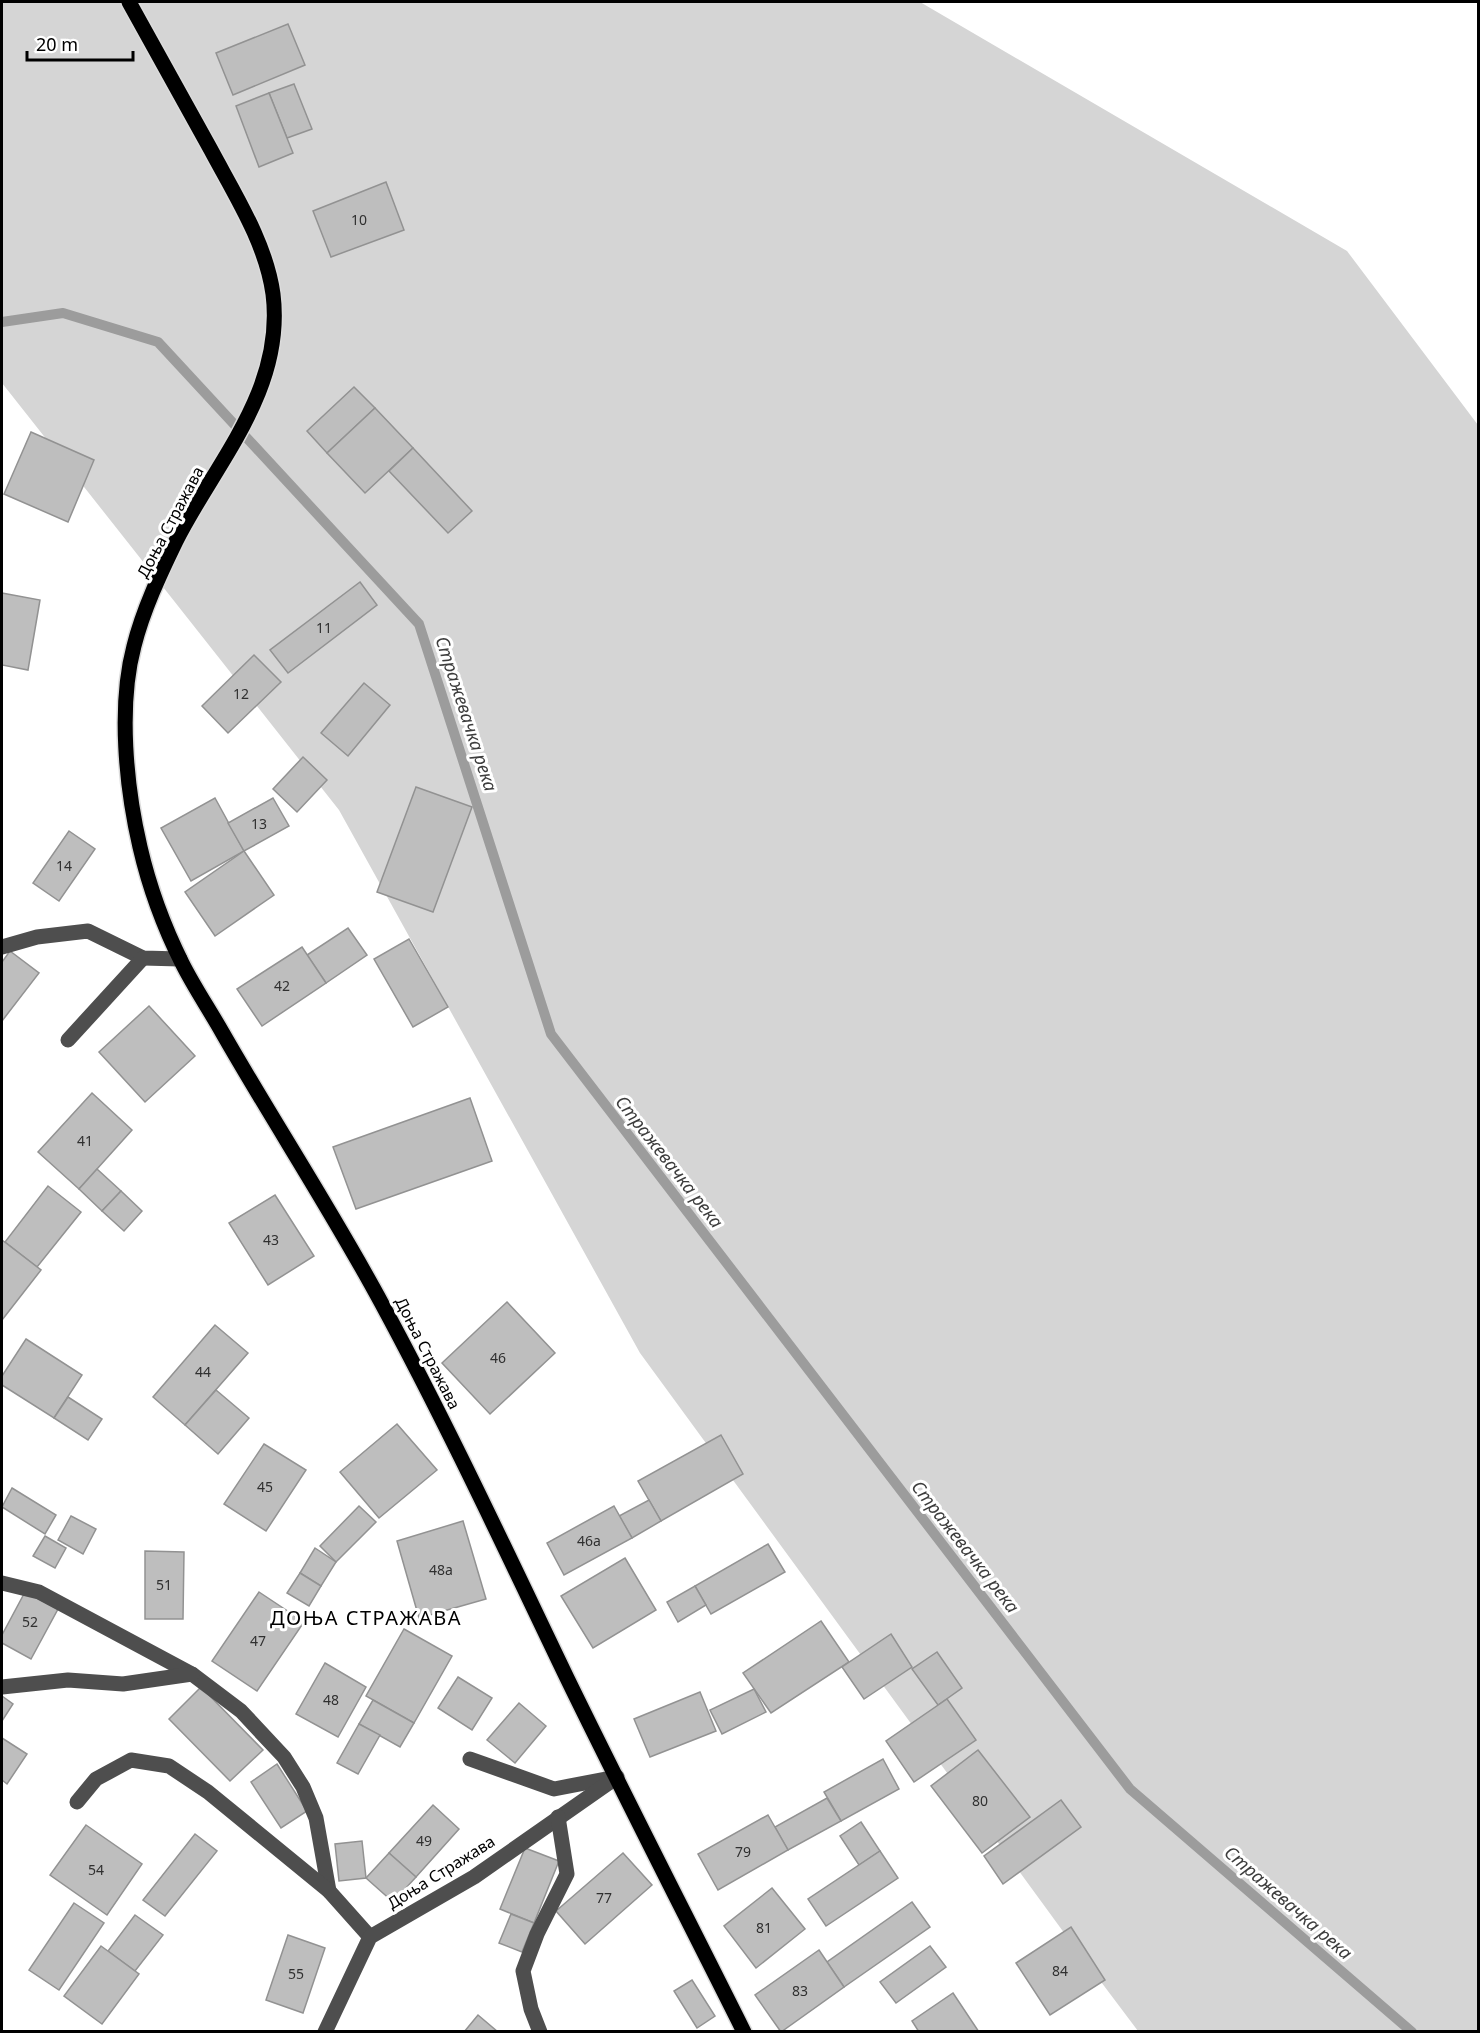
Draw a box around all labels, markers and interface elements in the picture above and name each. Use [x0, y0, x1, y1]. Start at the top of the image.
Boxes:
scale bar [27, 24, 134, 62]
text: 20 m [36, 32, 78, 56]
house number: 10 [351, 210, 367, 229]
street label: Доња Стражава [131, 462, 209, 582]
house number: 11 [316, 618, 332, 637]
water label: Стражевачка река [431, 633, 503, 794]
house number: 12 [233, 684, 249, 703]
house number: 13 [251, 814, 267, 833]
house number: 14 [56, 856, 72, 875]
house number: 42 [274, 976, 290, 995]
water label: Стражевачка река [611, 1090, 729, 1233]
house number: 41 [77, 1131, 93, 1150]
house number: 43 [263, 1230, 279, 1249]
street label: Доња Стражава [390, 1293, 466, 1413]
house number: 46 [490, 1348, 506, 1367]
house number: 44 [195, 1362, 211, 1381]
water label: Стражевачка река [907, 1475, 1025, 1618]
house number: 45 [257, 1477, 273, 1496]
house number: 46a [577, 1531, 601, 1550]
house number: 48a [429, 1560, 453, 1579]
house number: 51 [156, 1575, 172, 1594]
district label: ДОЊА СТРАЖАВА [270, 1604, 462, 1631]
house number: 52 [22, 1612, 38, 1631]
house number: 47 [250, 1631, 266, 1650]
house number: 48 [323, 1690, 339, 1709]
house number: 80 [972, 1791, 988, 1810]
street label: Доња Стражава [383, 1830, 499, 1914]
house number: 49 [416, 1831, 432, 1850]
water label: Стражевачка река [1220, 1840, 1358, 1964]
house number: 79 [735, 1842, 751, 1861]
house number: 54 [88, 1860, 104, 1879]
house number: 77 [596, 1888, 612, 1907]
house number: 81 [756, 1918, 772, 1937]
house number: 84 [1052, 1961, 1068, 1980]
house number: 55 [288, 1964, 304, 1983]
house number: 83 [792, 1981, 808, 2000]

